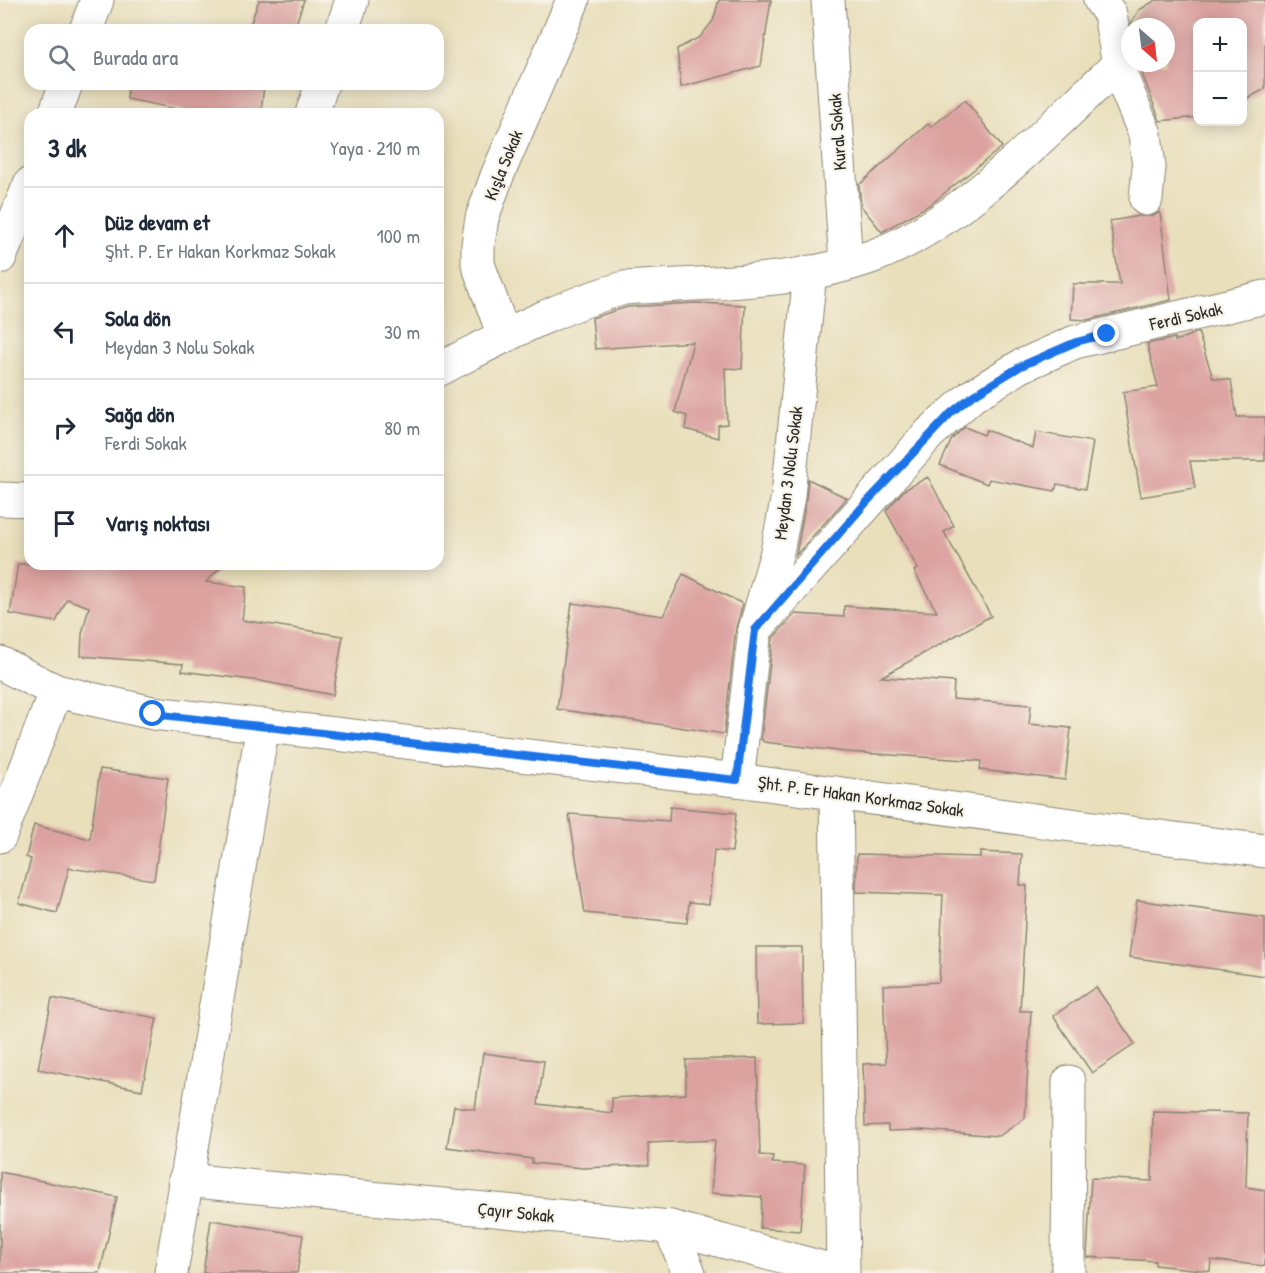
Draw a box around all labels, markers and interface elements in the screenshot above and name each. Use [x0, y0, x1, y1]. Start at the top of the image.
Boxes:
north arrow [1121, 18, 1175, 72]
map controls [1193, 18, 1247, 126]
button: + [1193, 18, 1247, 72]
search box [24, 24, 444, 90]
icon: search [45, 41, 78, 74]
text: Burada ara [93, 42, 178, 72]
button: − [1193, 72, 1247, 126]
street label: Kural Sokak [822, 92, 852, 171]
street label: Kışla Sokak [478, 126, 529, 204]
text: 3 dk [48, 130, 87, 165]
text: Yaya · 210 m [330, 134, 420, 161]
text: Düz devam et [105, 207, 210, 237]
icon: ahead [48, 219, 81, 252]
text: 100 m [377, 222, 420, 249]
text: Şht. P. Er Hakan Korkmaz Sokak [105, 237, 336, 264]
street label: Ferdi Sokak [1146, 295, 1225, 337]
text: Sola dön [105, 303, 171, 333]
icon: left [48, 315, 81, 348]
text: 30 m [384, 318, 420, 345]
route end [1093, 320, 1119, 346]
text: Meydan 3 Nolu Sokak [105, 333, 254, 360]
text: Sağa dön [105, 399, 175, 429]
street label: Meydan 3 Nolu Sokak [767, 404, 809, 541]
icon: right [48, 411, 81, 444]
text: 80 m [384, 414, 420, 441]
text: Ferdi Sokak [105, 429, 187, 456]
icon: arrive [48, 507, 81, 540]
text: Varış noktası [105, 508, 210, 538]
route start [139, 700, 165, 726]
street label: Şht. P. Er Hakan Korkmaz Sokak [756, 769, 966, 823]
street label: Çayır Sokak [476, 1196, 556, 1229]

